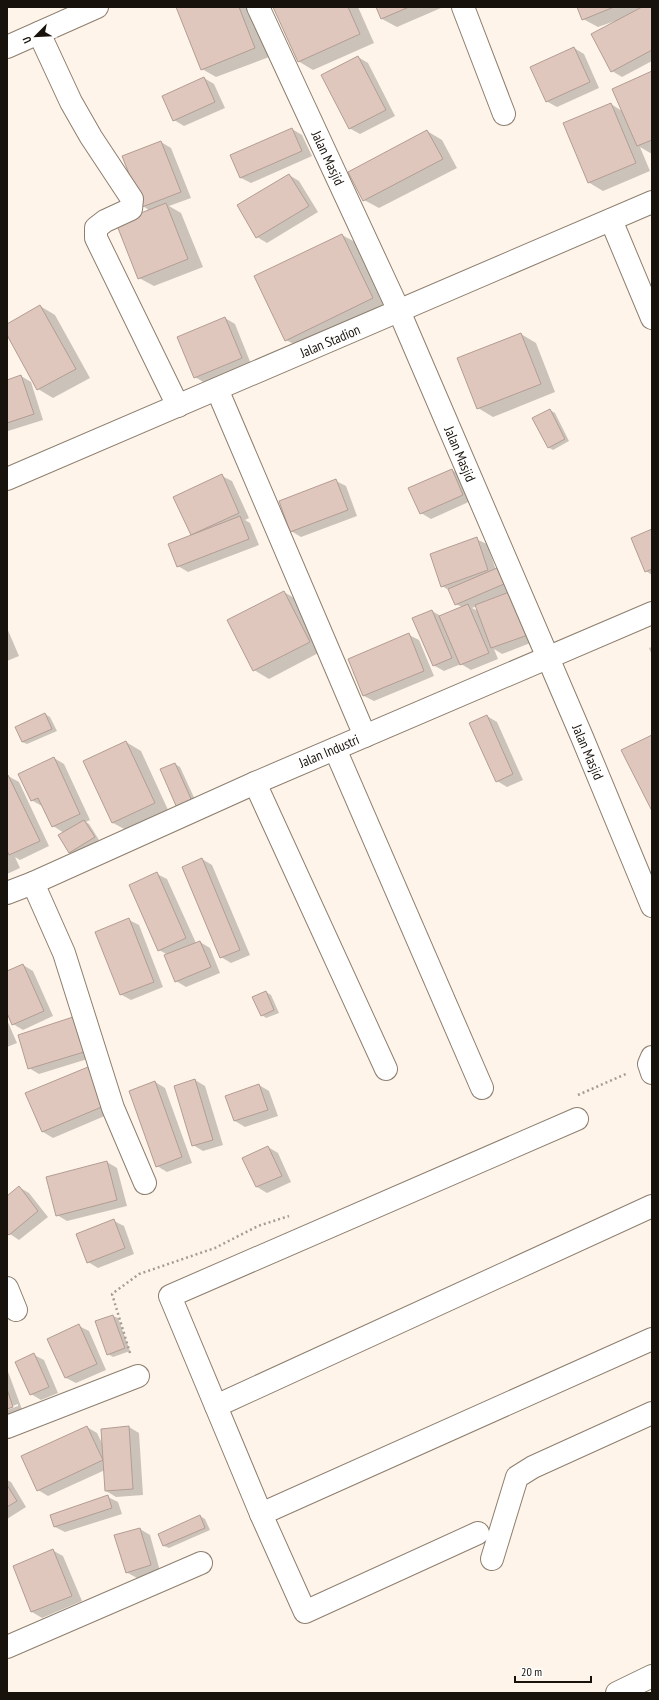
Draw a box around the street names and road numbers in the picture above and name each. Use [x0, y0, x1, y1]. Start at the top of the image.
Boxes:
street label: Jalan Masjid [307, 127, 348, 188]
street label: Jalan Stadion [296, 320, 363, 362]
street label: Jalan Masjid [440, 423, 480, 484]
street label: Jalan Masjid [568, 721, 608, 782]
street label: Jalan Industri [295, 730, 362, 772]

